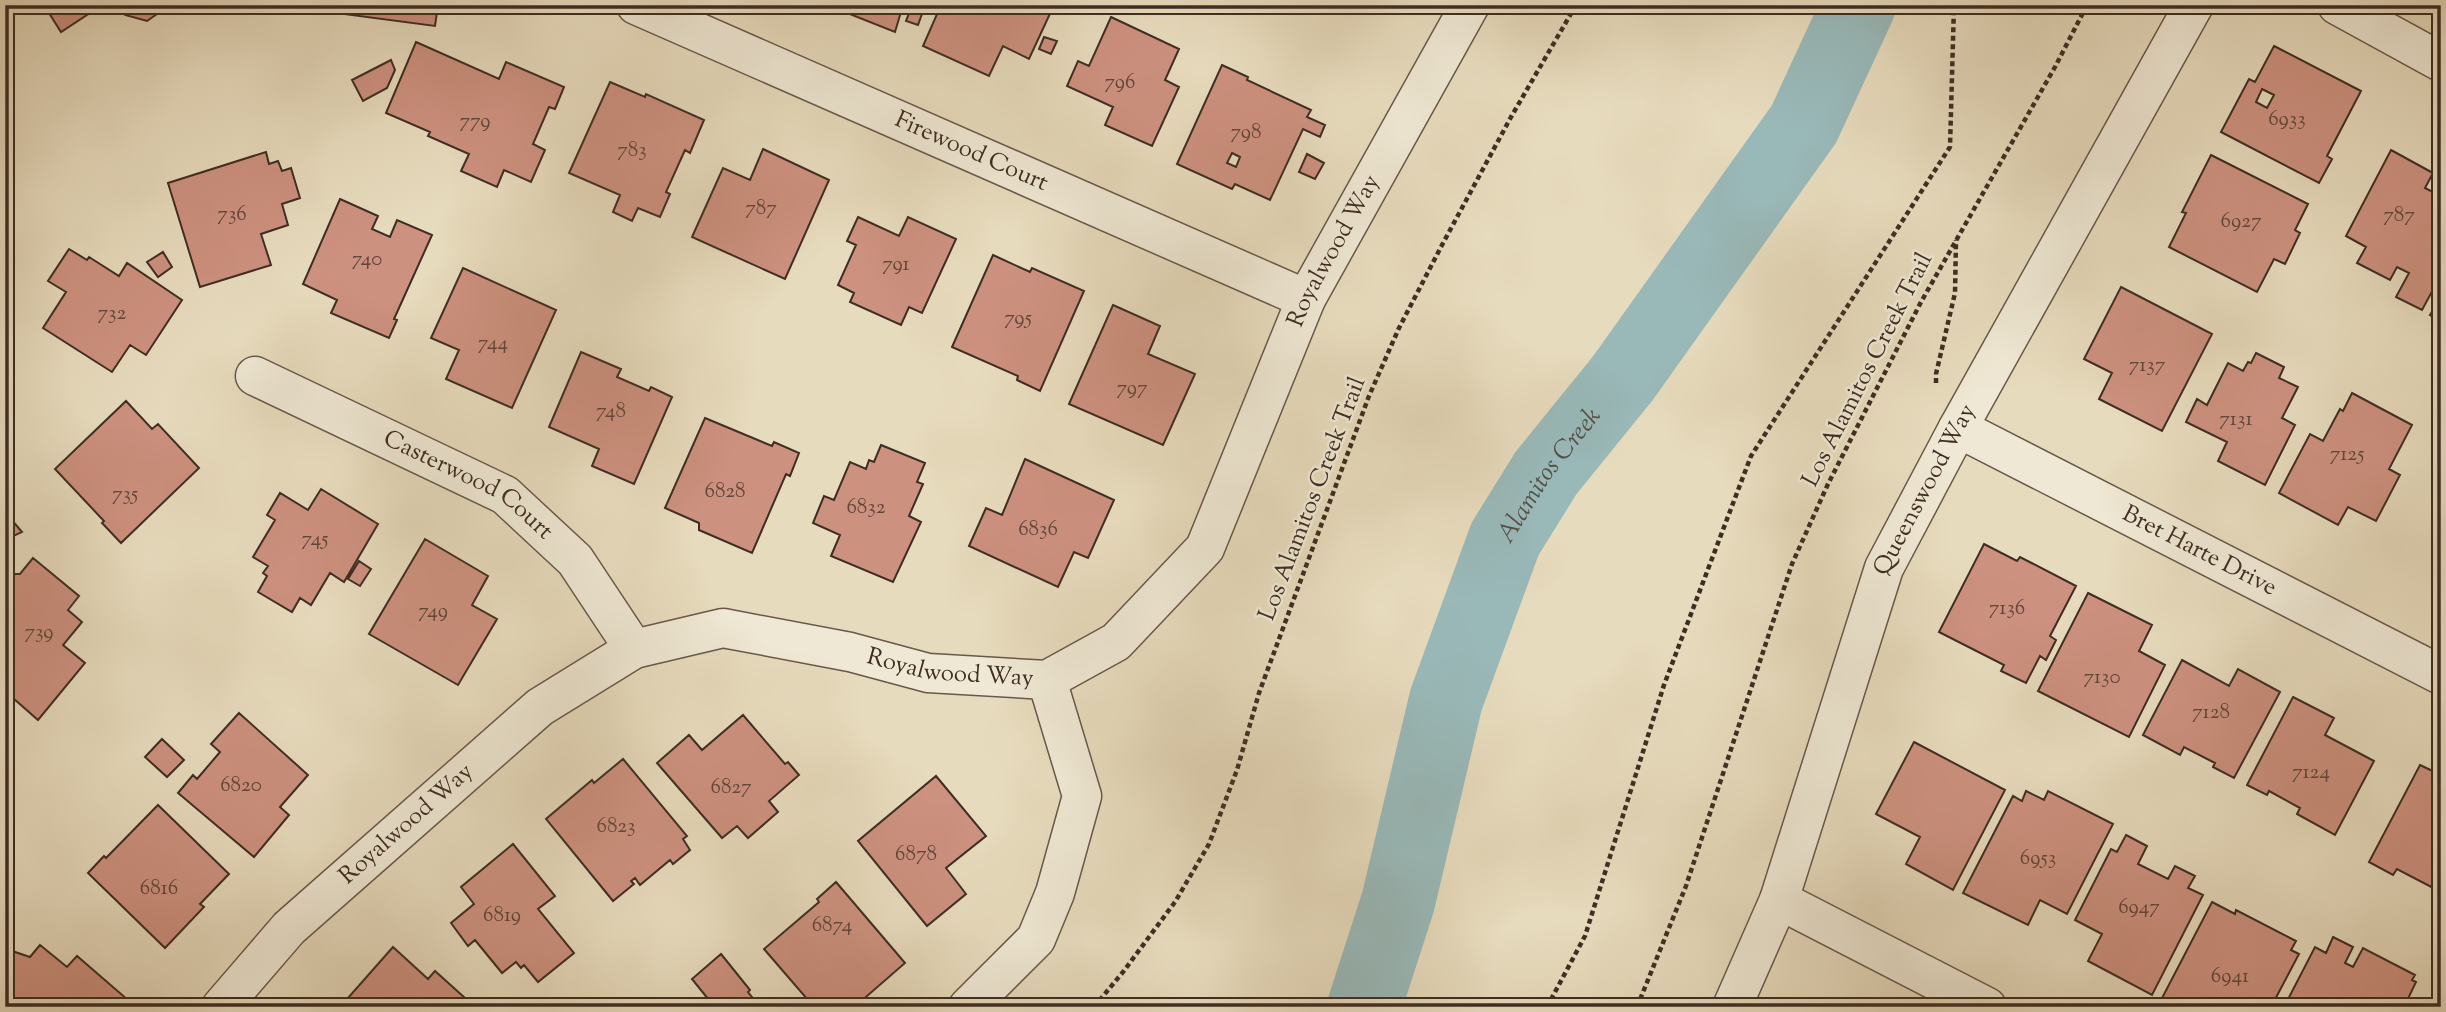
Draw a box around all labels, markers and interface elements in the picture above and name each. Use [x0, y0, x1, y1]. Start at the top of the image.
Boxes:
house number: 796 [1105, 68, 1135, 98]
street label: Firewood Court [889, 103, 1053, 201]
house number: 6933 [2268, 105, 2306, 135]
house number: 779 [460, 107, 490, 137]
house number: 798 [1231, 118, 1261, 148]
house number: 783 [617, 136, 647, 166]
street label: Royalwood Way [1279, 169, 1389, 332]
house number: 787 [745, 194, 777, 224]
house number: 736 [217, 200, 247, 230]
house number: 787 [2383, 201, 2415, 231]
house number: 6927 [2221, 207, 2262, 237]
house number: 740 [352, 245, 382, 275]
street label: Los Alamitos Creek Trail [1794, 247, 1942, 493]
house number: 791 [882, 250, 910, 280]
house number: 732 [98, 299, 127, 329]
house number: 795 [1004, 304, 1032, 334]
house number: 744 [478, 329, 508, 359]
house number: 7137 [2129, 351, 2166, 381]
street label: Los Alamitos Creek Trail [1251, 372, 1375, 626]
house number: 797 [1117, 374, 1148, 404]
house number: 748 [596, 397, 626, 427]
street label: Queenswood Way [1866, 398, 1985, 582]
water label: Alamitos Creek [1488, 399, 1611, 551]
house number: 7131 [2219, 405, 2253, 435]
street label: Casterwood Court [377, 422, 560, 548]
house number: 7125 [2330, 440, 2364, 470]
house number: 6828 [704, 477, 746, 507]
house number: 735 [112, 480, 138, 510]
house number: 6832 [846, 493, 886, 523]
street label: Bret Harte Drive [2116, 498, 2283, 605]
house number: 6836 [1018, 515, 1058, 545]
house number: 745 [302, 525, 328, 555]
house number: 7136 [1989, 594, 2025, 624]
house number: 749 [418, 597, 448, 627]
house number: 739 [24, 618, 54, 648]
street label: Royalwood Way [863, 640, 1035, 696]
house number: 7130 [2083, 663, 2121, 693]
house number: 7128 [2192, 698, 2230, 728]
street label: Royalwood Way [332, 756, 481, 893]
house number: 7124 [2292, 758, 2330, 788]
house number: 6820 [220, 771, 262, 801]
house number: 6827 [710, 773, 752, 803]
house number: 6823 [596, 812, 636, 842]
house number: 6878 [895, 840, 937, 870]
house number: 6953 [2020, 844, 2056, 874]
house number: 6816 [140, 874, 178, 904]
house number: 6947 [2118, 893, 2160, 923]
house number: 6819 [483, 901, 521, 931]
house number: 6874 [812, 911, 852, 941]
house number: 6941 [2211, 962, 2249, 992]

